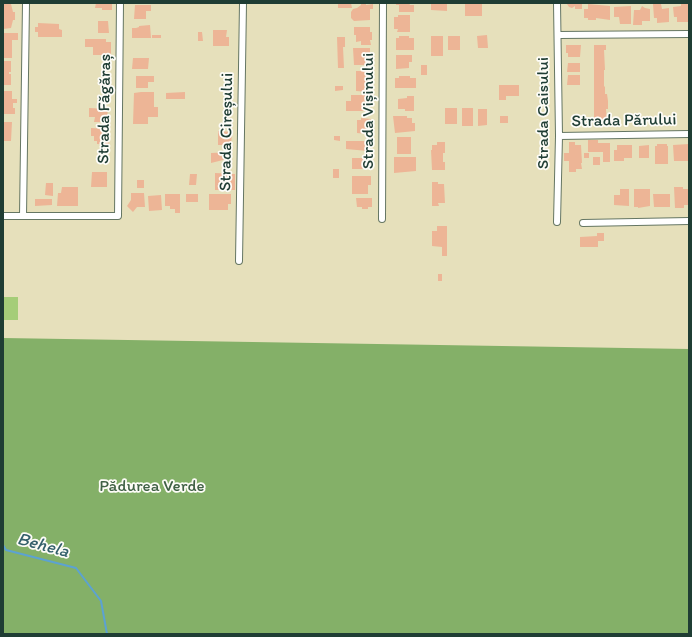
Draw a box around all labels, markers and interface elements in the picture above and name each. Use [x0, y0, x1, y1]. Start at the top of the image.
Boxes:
street label: Strada Vișinului [359, 53, 379, 169]
street label: Strada Făgăraș [94, 54, 116, 164]
street label: Strada Caisului [534, 57, 554, 169]
street label: Strada Cireșului [216, 73, 238, 191]
street label: Strada Părului [571, 110, 677, 132]
park label: Pădurea Verde [99, 477, 205, 497]
water label: Behela [15, 529, 71, 563]

